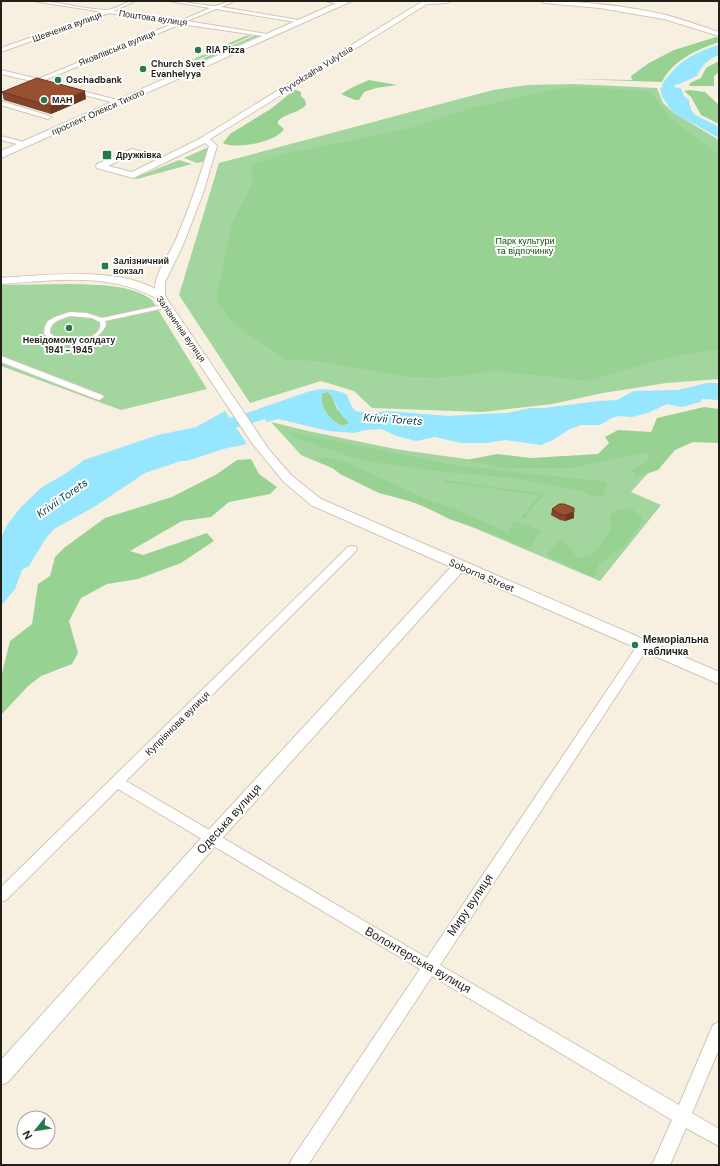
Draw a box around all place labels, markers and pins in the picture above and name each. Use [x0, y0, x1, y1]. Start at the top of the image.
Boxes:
place label: RIA Pizza [206, 44, 245, 56]
marker: RIA Pizza [193, 45, 203, 55]
place label: Church Svet Evanhelyya [151, 58, 205, 80]
marker: Church Svet Evanhelyya [138, 64, 148, 74]
place label: Oschadbank [66, 74, 123, 86]
marker: Oschadbank [53, 75, 63, 85]
place label: МАН [52, 94, 73, 106]
marker: МАН [39, 95, 49, 105]
marker: Дружківка [101, 149, 113, 161]
place label: Дружківка [116, 149, 162, 161]
place label: Залізничний вокзал [113, 255, 169, 277]
marker: Залізничний вокзал [100, 261, 110, 271]
marker: Невідомому солдату 1941 - 1945 [64, 323, 74, 333]
place label: Невідомому солдату 1941 - 1945 [23, 334, 115, 356]
place label: Меморіальна табличка [643, 633, 709, 658]
marker: Меморіальна табличка [630, 640, 640, 650]

